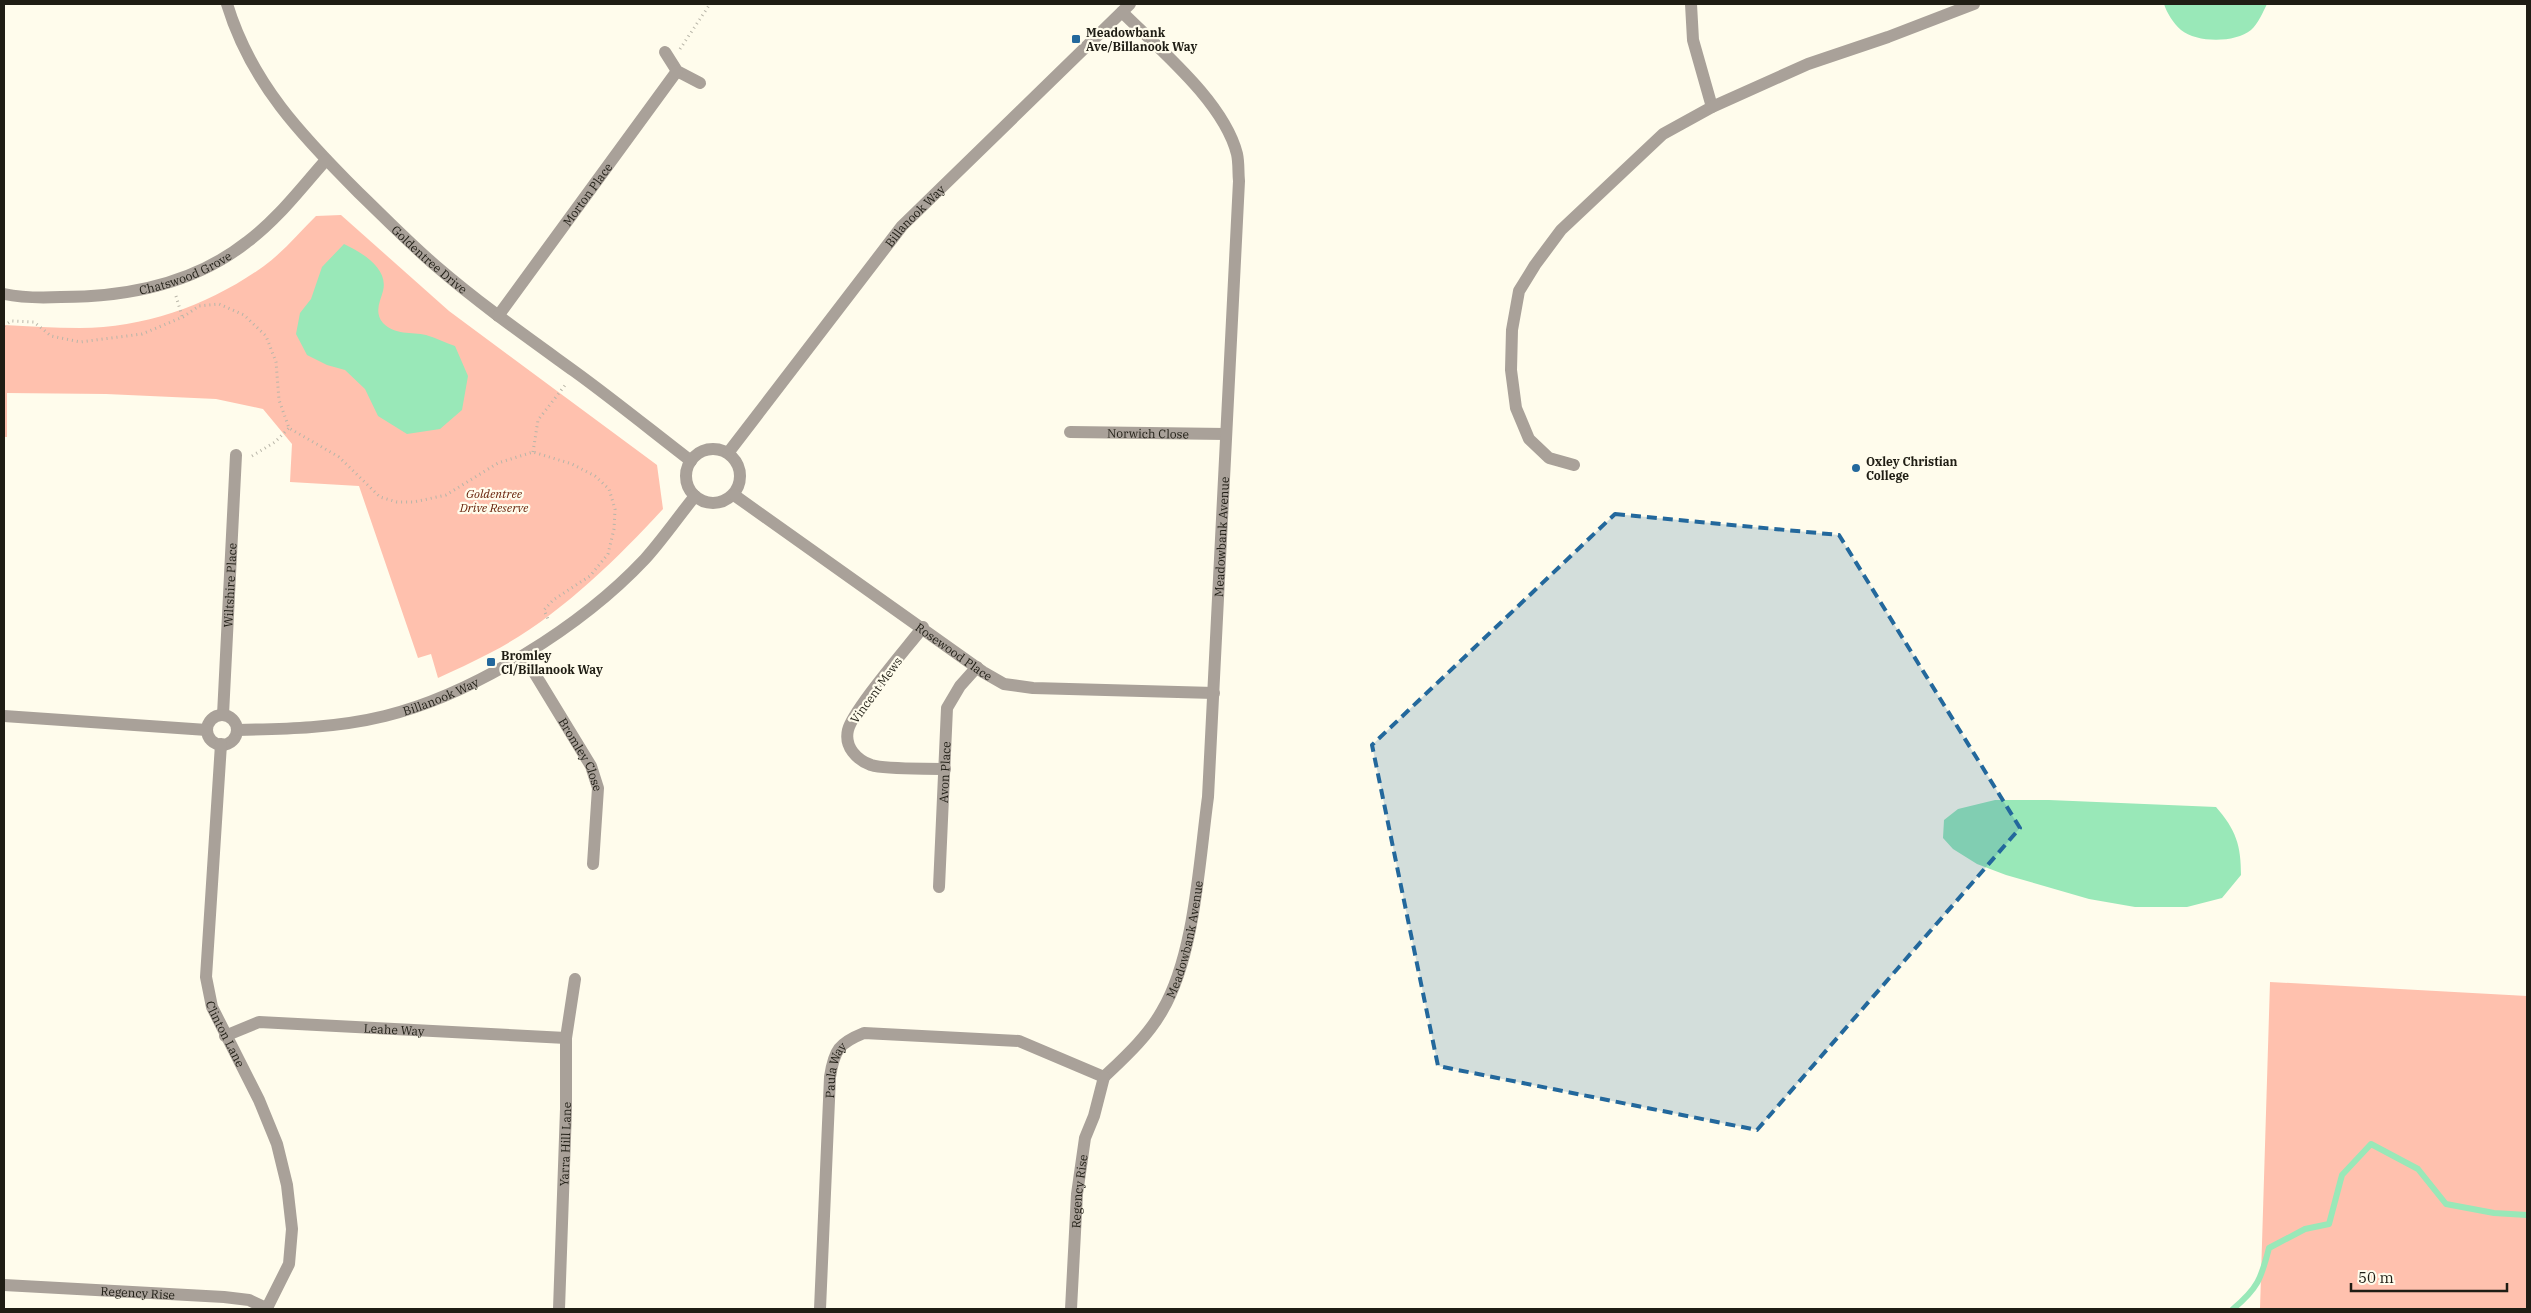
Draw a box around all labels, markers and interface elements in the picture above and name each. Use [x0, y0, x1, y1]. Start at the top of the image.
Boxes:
place label: Meadowbank Ave/Billanook Way [1086, 25, 1198, 54]
marker: Meadowbank Ave/Billanook Way [1070, 33, 1082, 45]
street label: Morton Place [559, 160, 615, 229]
street label: Billanook Way [881, 181, 948, 250]
street label: Goldentree Drive [389, 222, 471, 297]
street label: Chatswood Grove [138, 248, 234, 297]
street label: Norwich Close [1107, 425, 1189, 441]
place label: Oxley Christian College [1866, 454, 1958, 483]
marker: Oxley Christian College [1850, 462, 1862, 474]
street label: Meadowbank Avenue [1211, 476, 1232, 597]
park label: Goldentree Drive Reserve [459, 486, 529, 515]
street label: Wiltshire Place [220, 542, 239, 628]
street label: Rosewood Place [913, 619, 995, 683]
place label: Bromley Cl/Billanook Way [501, 648, 603, 677]
street label: Vincent Mews [847, 654, 905, 726]
marker: Bromley Cl/Billanook Way [485, 656, 497, 668]
street label: Billanook Way [401, 674, 481, 718]
street label: Bromley Close [556, 715, 606, 793]
street label: Avon Place [935, 741, 953, 803]
street label: Meadowbank Avenue [1162, 880, 1205, 1000]
street label: Clinton Lane [203, 999, 248, 1069]
street label: Leahe Way [363, 1020, 425, 1038]
street label: Paula Way [822, 1038, 849, 1099]
street label: Yarra Hill Lane [556, 1102, 574, 1187]
street label: Regency Rise [1068, 1153, 1090, 1229]
scale bar [2351, 1260, 2507, 1292]
text: 50 m [2358, 1268, 2394, 1287]
street label: Regency Rise [100, 1283, 175, 1302]

